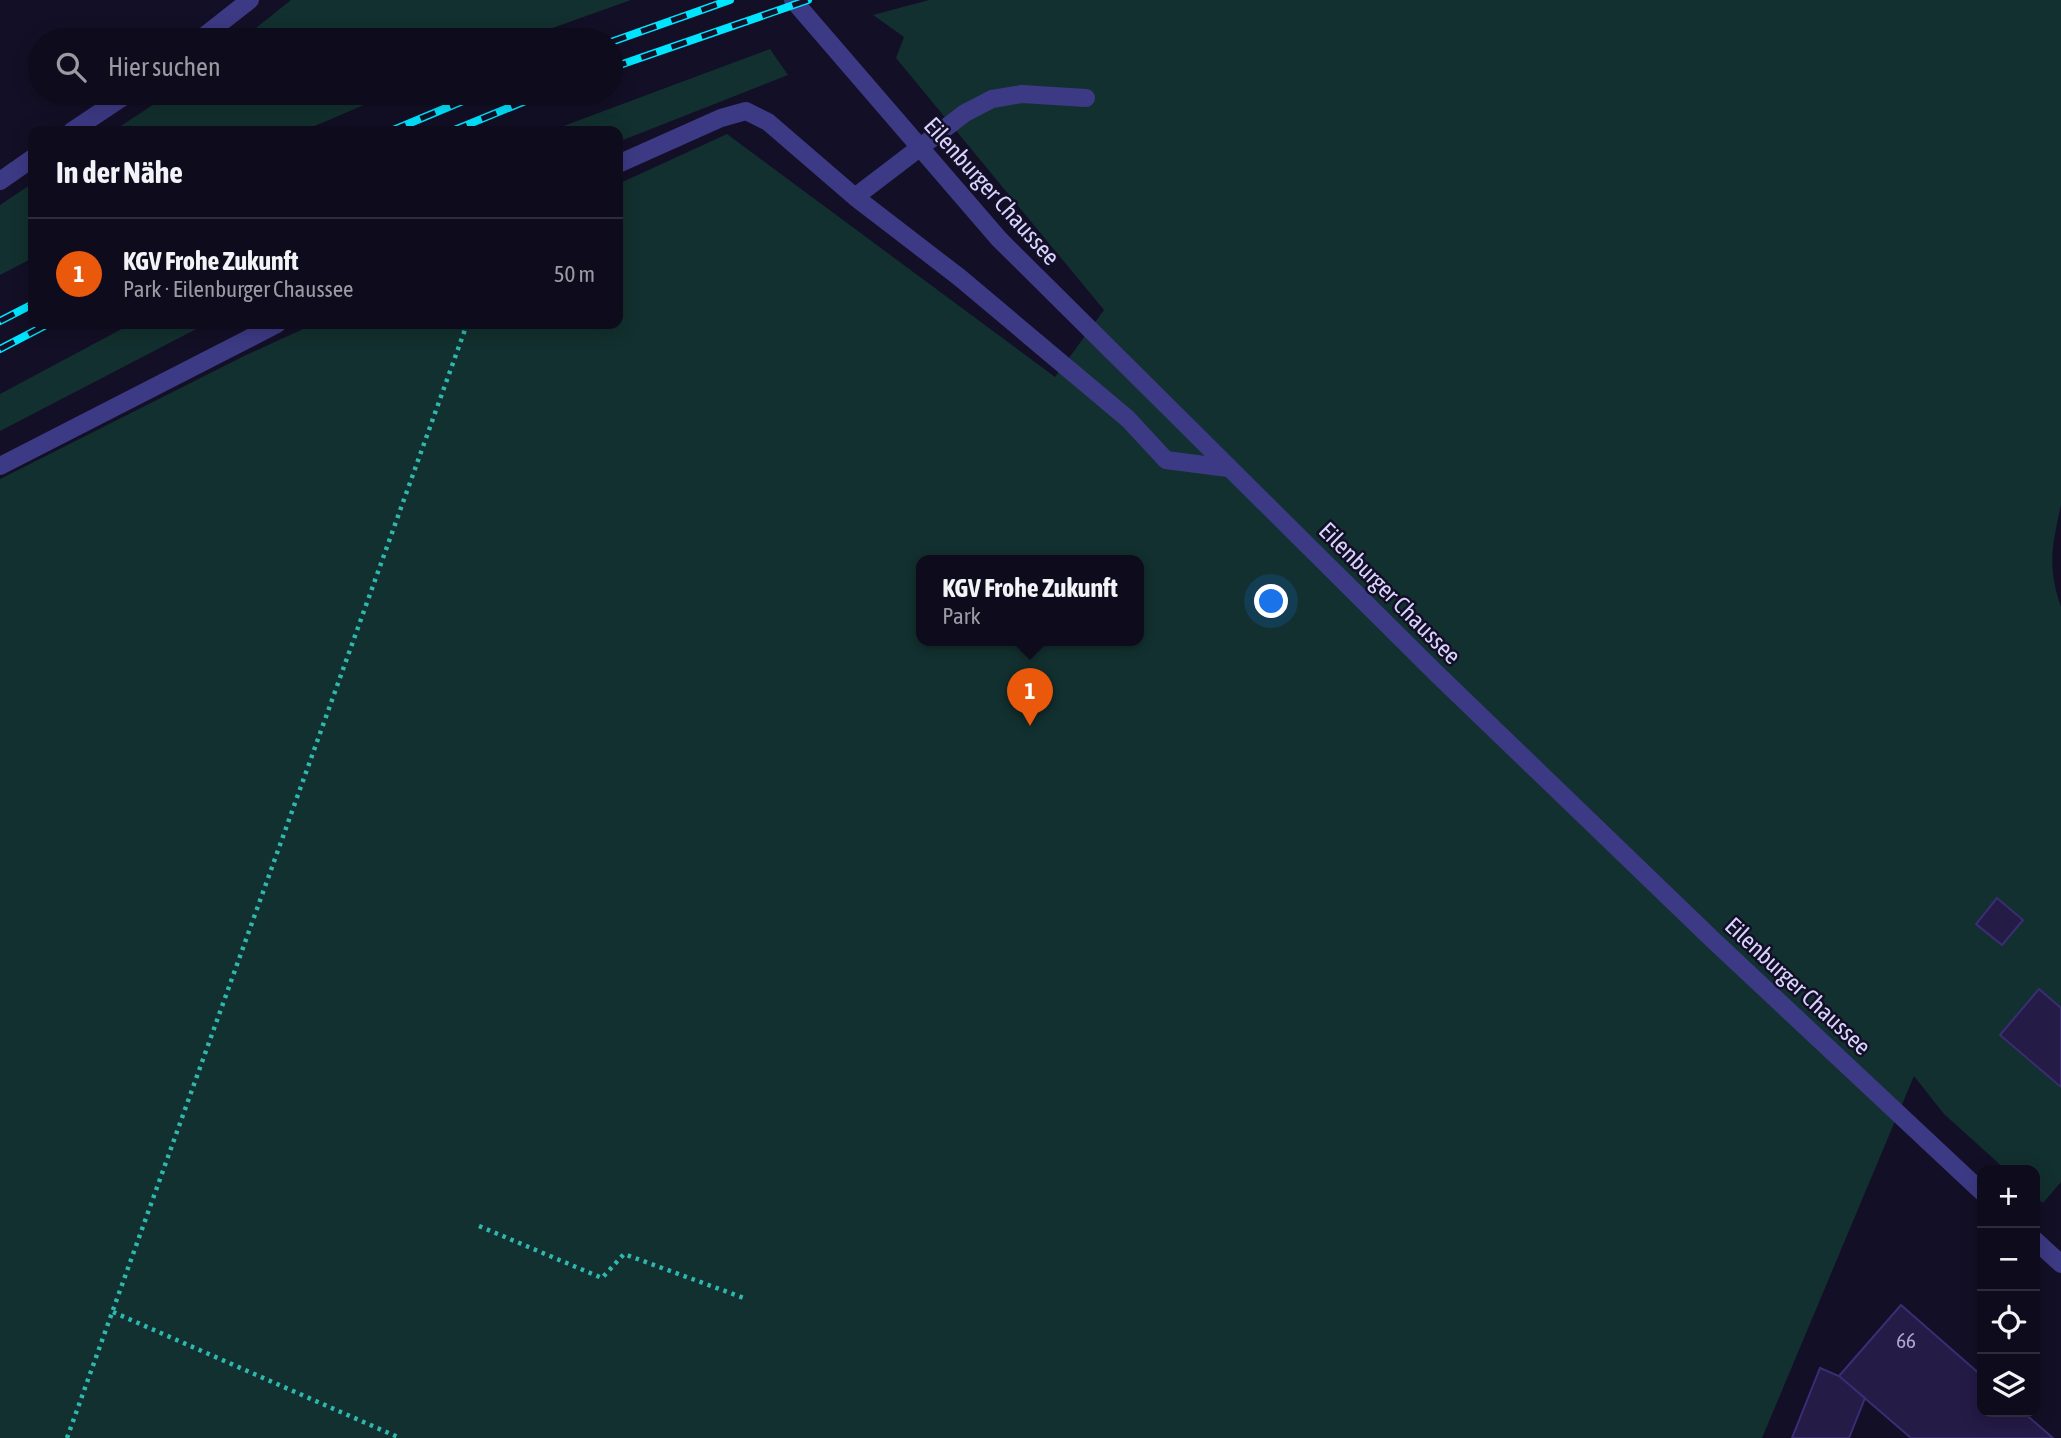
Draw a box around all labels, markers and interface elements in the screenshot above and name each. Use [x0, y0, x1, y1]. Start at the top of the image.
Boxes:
search box [28, 28, 623, 105]
icon: search [52, 48, 90, 86]
text: Hier suchen [108, 52, 221, 82]
street label: Eilenburger Chaussee [919, 112, 1065, 270]
text: In der Nähe [56, 155, 183, 189]
text: KGV Frohe Zukunft [123, 246, 298, 276]
text: 1 [74, 261, 84, 287]
text: 50 m [554, 261, 595, 287]
text: Park · Eilenburger Chaussee [123, 276, 353, 302]
street label: Eilenburger Chaussee [1314, 517, 1466, 669]
popup [916, 555, 1144, 646]
text: KGV Frohe Zukunft [942, 573, 1118, 603]
your location [1254, 584, 1288, 618]
text: Park [942, 603, 981, 629]
pin: 1 [1007, 668, 1053, 726]
street label: Eilenburger Chaussee [1720, 912, 1876, 1060]
map controls [1977, 1165, 2040, 1417]
button: + [1977, 1165, 2040, 1228]
button: − [1977, 1228, 2040, 1291]
button: locate [1977, 1291, 2040, 1354]
house number: 66 [1896, 1328, 1916, 1352]
button: layers [1977, 1354, 2040, 1417]

